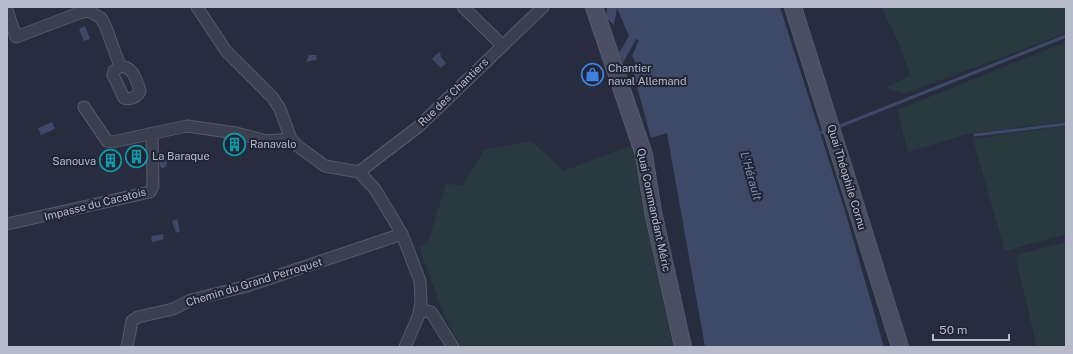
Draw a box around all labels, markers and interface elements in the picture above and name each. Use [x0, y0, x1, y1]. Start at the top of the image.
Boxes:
street label: Rue des Chantiers [416, 55, 491, 128]
shop icon: Chantier naval Allemand [579, 61, 605, 87]
place label: Chantier naval Allemand [608, 62, 687, 87]
street label: Quai Théophile Cornu [825, 123, 869, 231]
building icon: Ranavalo [221, 131, 247, 157]
place label: Ranavalo [250, 138, 296, 150]
building icon: La Baraque [123, 143, 149, 169]
street label: Quai Commandant Méric [635, 147, 673, 273]
building icon: Sanouva [98, 148, 124, 174]
place label: La Baraque [152, 150, 210, 162]
water label: L'Hérault [737, 150, 765, 202]
place label: Sanouva [52, 155, 96, 167]
street label: Impasse du Cacatois [43, 185, 148, 222]
street label: Chemin du Grand Perroquet [184, 256, 324, 308]
scale bar [933, 316, 1009, 342]
text: 50 m [939, 323, 967, 337]

